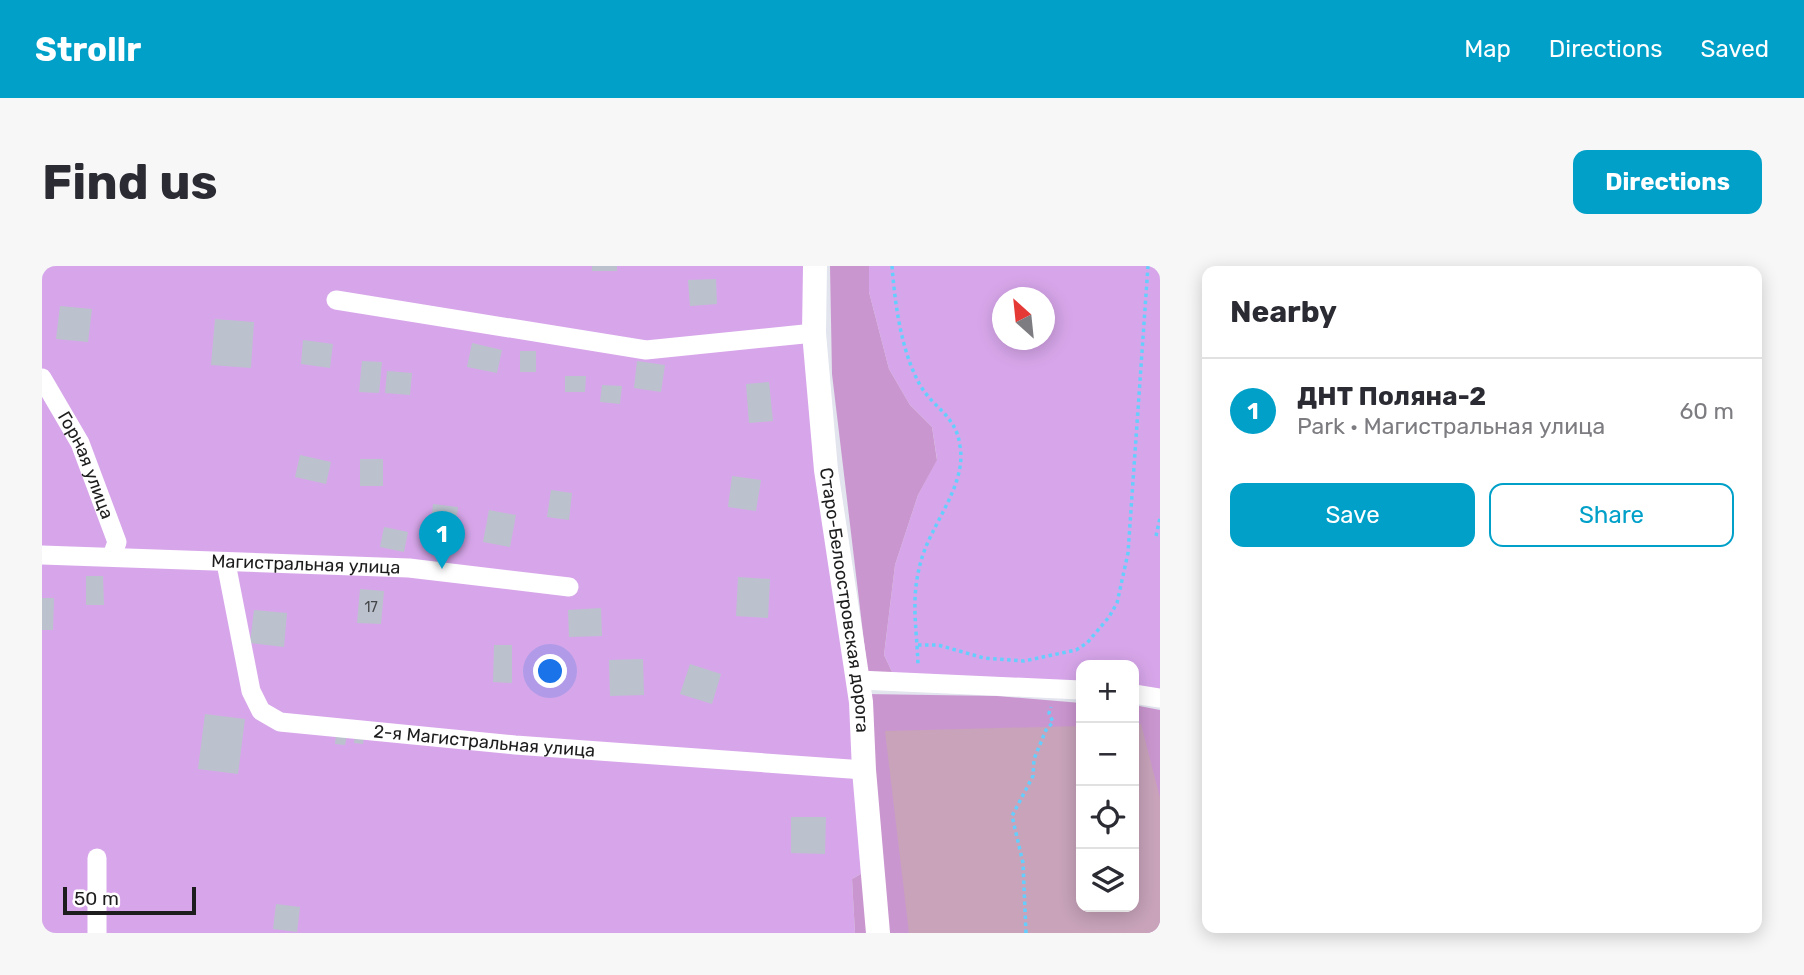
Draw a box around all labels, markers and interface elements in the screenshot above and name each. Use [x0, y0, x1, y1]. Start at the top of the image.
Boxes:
text: Strollr [35, 30, 141, 69]
text: Map [1464, 35, 1511, 63]
text: Directions [1549, 35, 1662, 63]
text: Saved [1700, 35, 1769, 63]
button: Directions [1573, 150, 1762, 214]
text: Find us [42, 153, 218, 211]
north arrow [992, 287, 1055, 350]
text: Nearby [1230, 294, 1337, 330]
text: ДНТ Поляна-2 [1297, 381, 1486, 412]
text: 1 [1247, 397, 1259, 425]
text: 60 m [1679, 397, 1734, 425]
street label: Горная улица [53, 407, 118, 522]
text: Park · Магистральная улица [1297, 412, 1605, 440]
street label: Старо-Белоостровская дорога [815, 466, 873, 733]
button: Save [1230, 483, 1475, 547]
button: Share [1489, 483, 1734, 547]
pin: 1 [419, 511, 465, 569]
street label: Магистральная улица [211, 550, 401, 579]
house number: 17 [364, 599, 378, 616]
your location [533, 654, 567, 688]
map controls [1076, 660, 1139, 912]
button: + [1076, 660, 1139, 723]
street label: 2-я Магистральная улица [373, 720, 596, 762]
button: − [1076, 723, 1139, 786]
button: locate [1076, 786, 1139, 849]
button: layers [1076, 849, 1139, 912]
scale bar [63, 884, 196, 916]
text: 50 m [74, 887, 119, 910]

